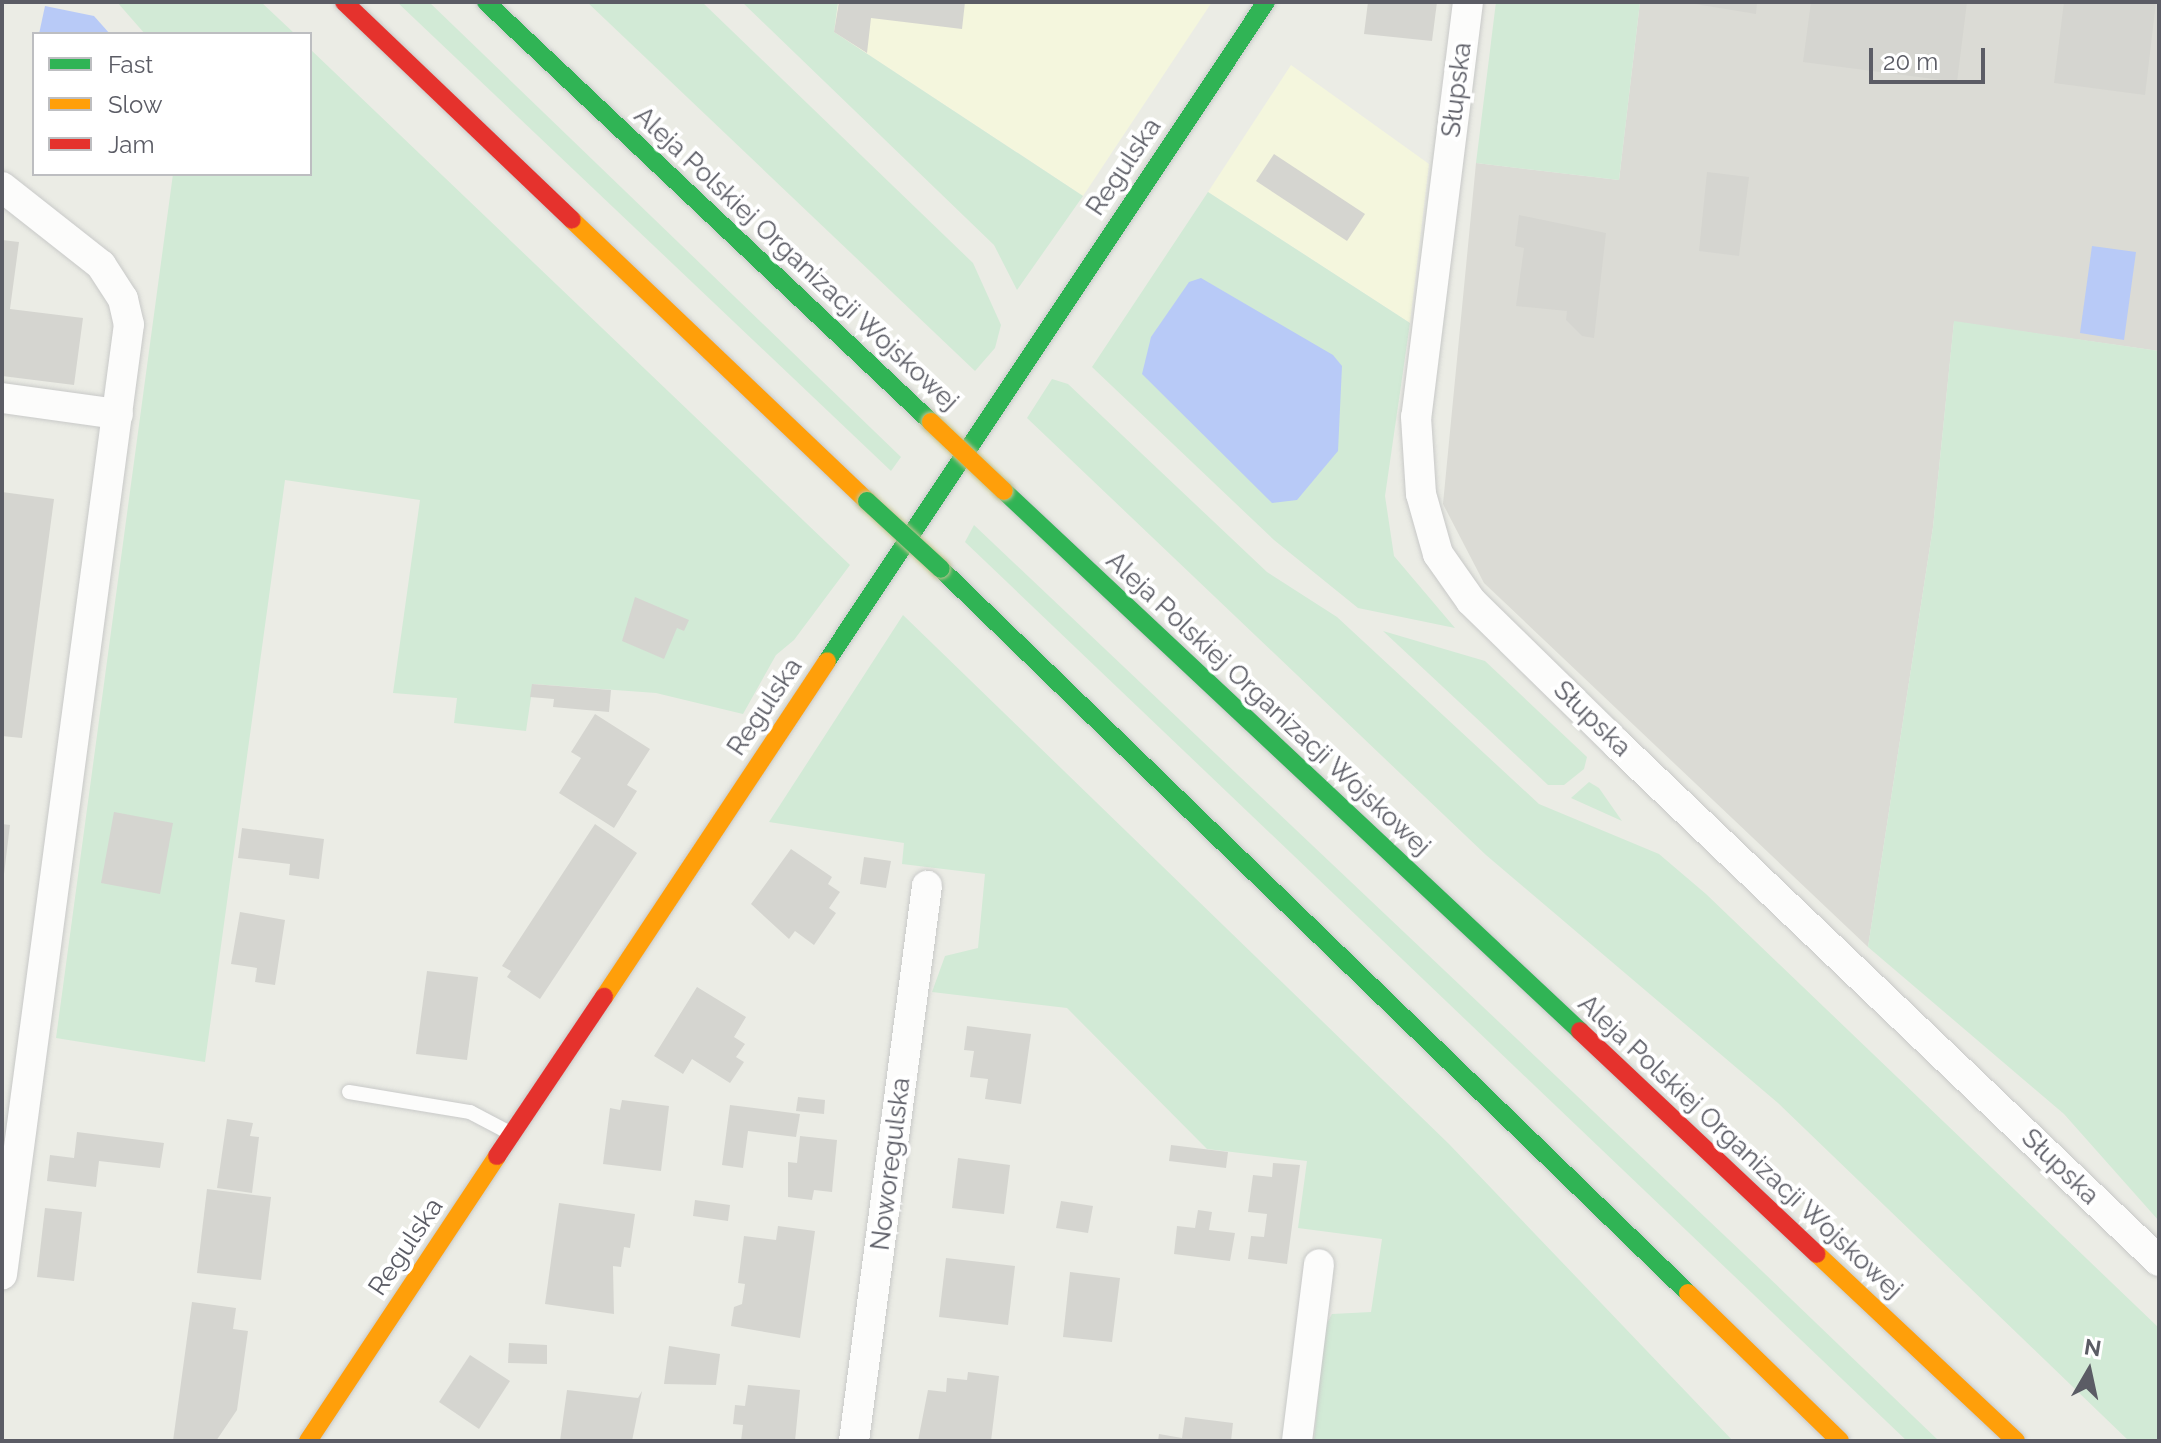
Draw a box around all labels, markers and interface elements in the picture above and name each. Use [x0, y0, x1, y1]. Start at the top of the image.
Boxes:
legend [32, 32, 312, 176]
scale bar [1873, 32, 1989, 82]
street label: Słupska [1436, 41, 1478, 139]
text: 20 m [1883, 47, 1938, 76]
text: Fast [108, 50, 153, 79]
text: Slow [108, 90, 162, 119]
street label: Aleja Polskiej Organizacji Wojskowej [627, 100, 965, 418]
street label: Regulska [1080, 112, 1168, 222]
text: Jam [108, 130, 154, 159]
street label: Aleja Polskiej Organizacji Wojskowej [1099, 545, 1437, 863]
street label: Regulska [721, 652, 809, 762]
street label: Słupska [1547, 675, 1637, 763]
street label: Aleja Polskiej Organizacji Wojskowej [1571, 988, 1909, 1306]
street label: Noworegulska [865, 1076, 917, 1252]
street label: Słupska [2015, 1123, 2105, 1211]
street label: Regulska [362, 1192, 450, 1302]
north arrow [2049, 1331, 2129, 1411]
text: N [2082, 1333, 2103, 1361]

